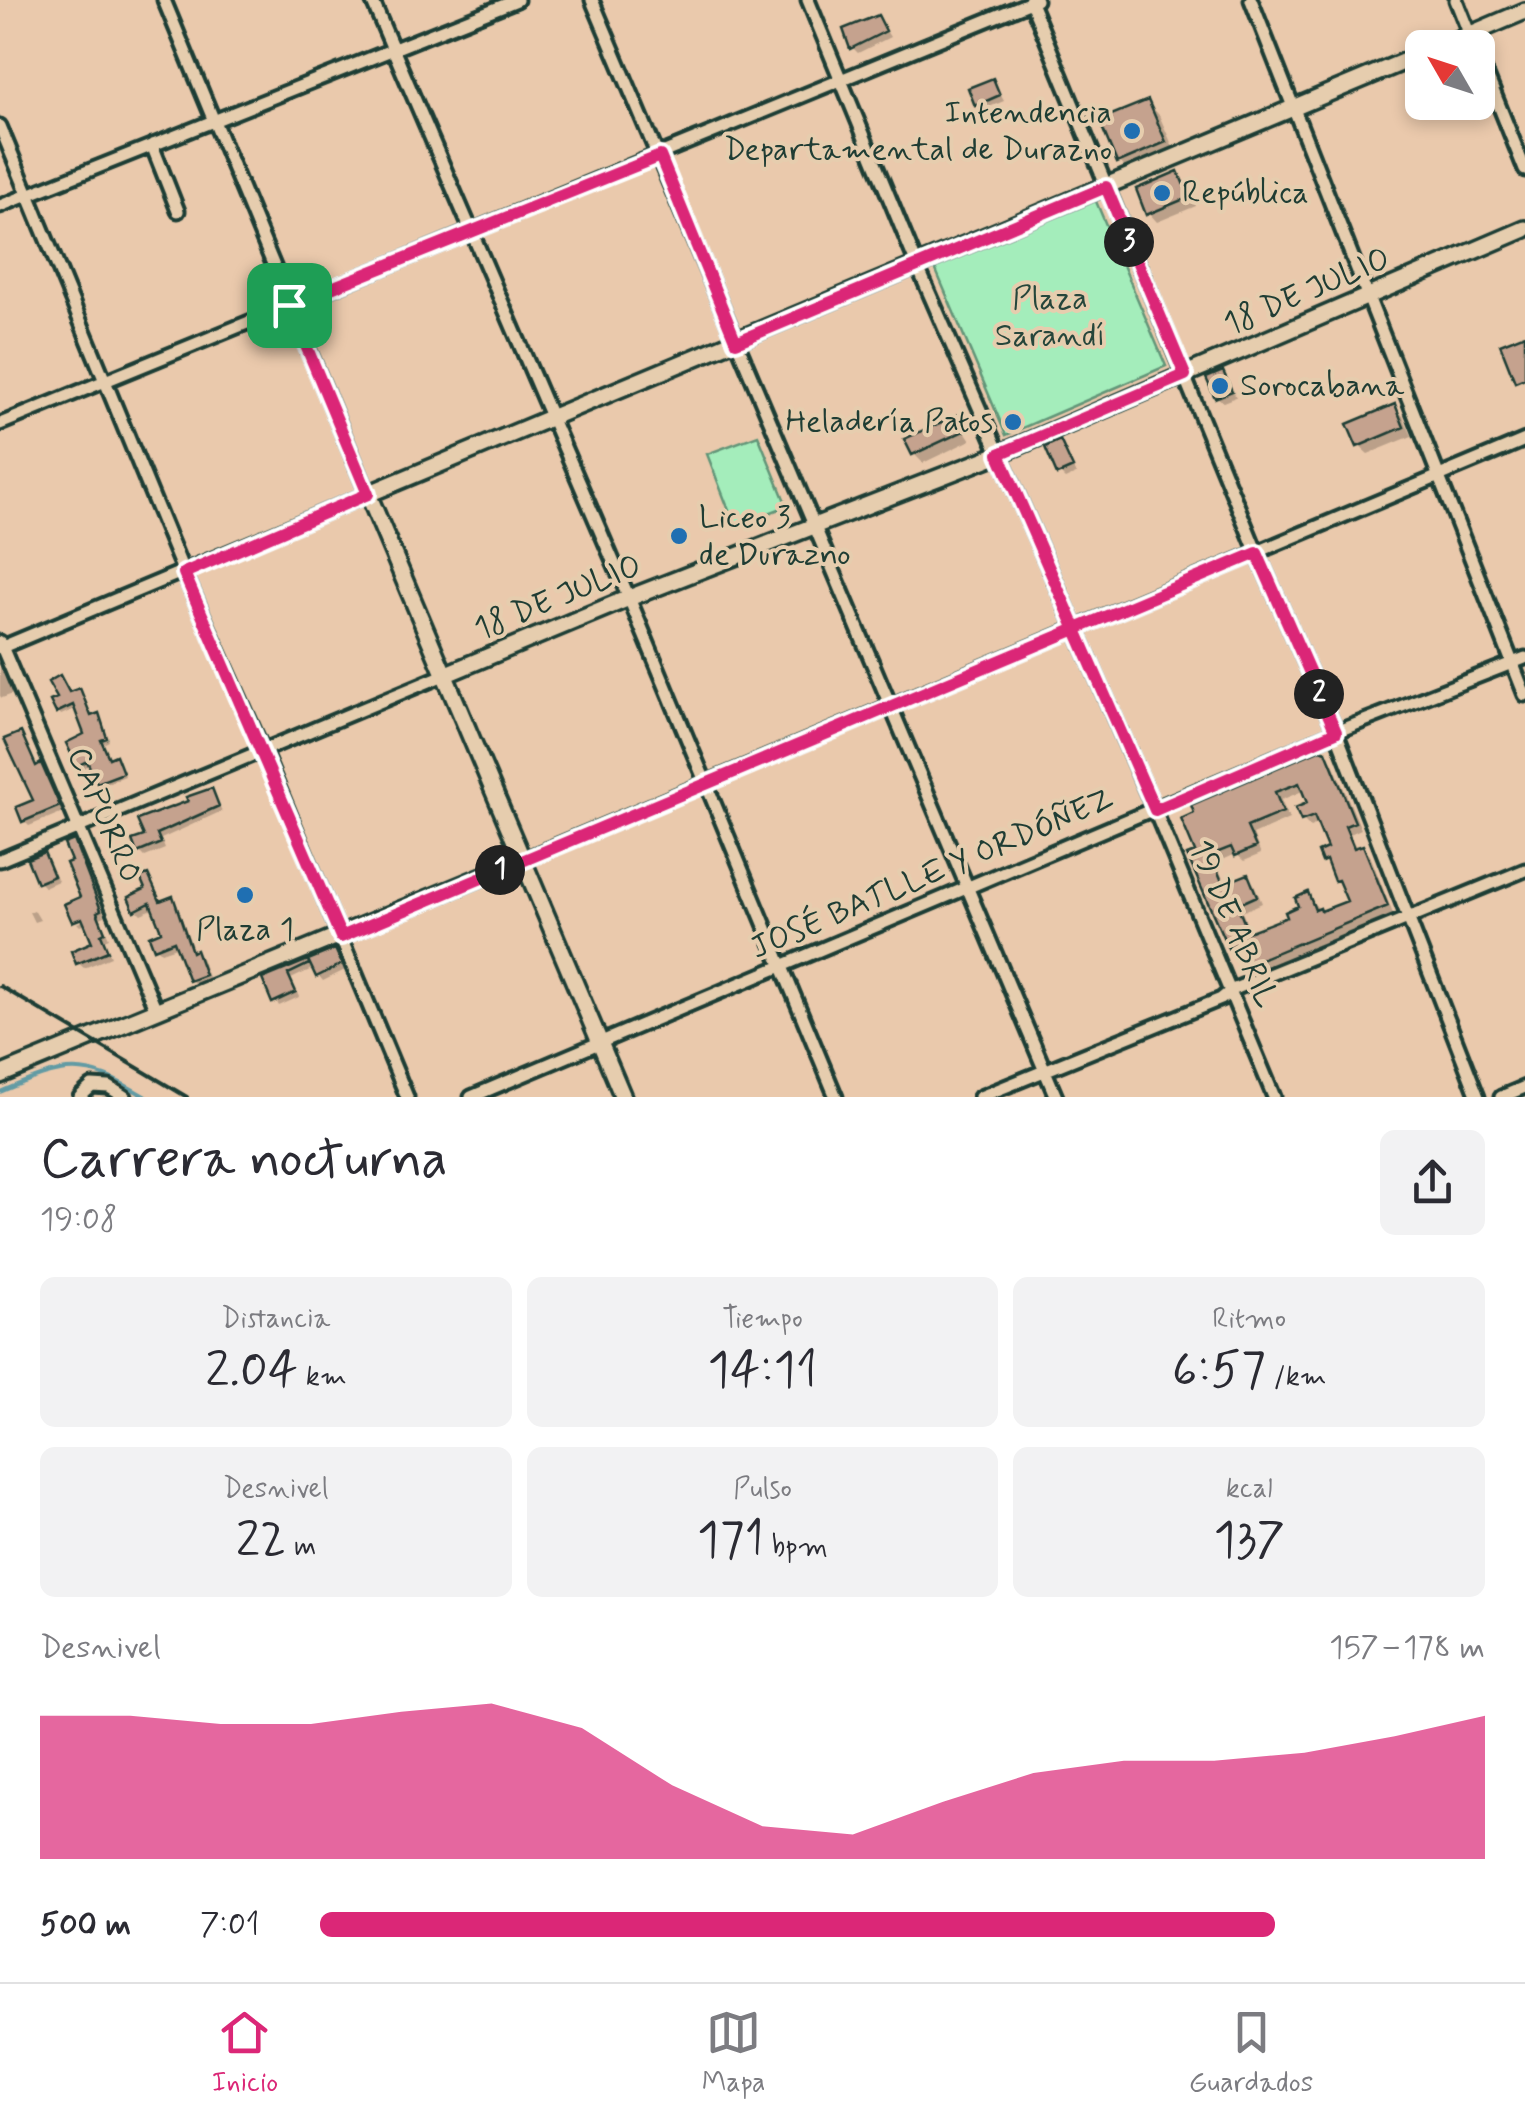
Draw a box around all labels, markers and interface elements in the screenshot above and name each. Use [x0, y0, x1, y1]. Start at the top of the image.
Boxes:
north arrow [1405, 30, 1495, 120]
map controls [1405, 30, 1495, 120]
place label: Intendencia Departamental de Durazno [724, 92, 1112, 171]
marker: Intendencia Departamental de Durazno [1121, 120, 1143, 142]
place label: República [1182, 172, 1309, 214]
marker: República [1151, 182, 1173, 204]
pin: 3 [1104, 217, 1154, 267]
text: 3 [1123, 223, 1135, 260]
street label: 18 DE JULIO [1218, 238, 1396, 346]
pin [247, 263, 332, 348]
icon: arrive [262, 278, 317, 333]
park label: Plaza Sarandí [995, 278, 1105, 357]
place label: Sorocabana [1240, 365, 1405, 407]
marker: Sorocabana [1209, 375, 1231, 397]
place label: Heladería Patos [786, 401, 993, 443]
marker: Heladería Patos [1002, 411, 1024, 433]
place label: Liceo 3 de Durazno [699, 497, 851, 576]
marker: Liceo 3 de Durazno [668, 525, 690, 547]
street label: 18 DE JULIO [468, 545, 648, 651]
pin: 2 [1294, 669, 1344, 719]
text: 2 [1312, 675, 1326, 712]
street label: CAPURRO [57, 741, 151, 889]
street label: JOSÉ BATLLE Y ORDÓÑEZ [744, 778, 1120, 970]
street label: 19 DE ABRIL [1179, 834, 1287, 1014]
pin: 1 [475, 845, 525, 895]
text: 1 [494, 851, 506, 888]
marker: Plaza 1 [234, 884, 256, 906]
place label: Plaza 1 [196, 909, 294, 951]
text: Carrera nocturna [40, 1125, 448, 1197]
button: share [1380, 1130, 1485, 1235]
text: 19:08 [40, 1199, 117, 1241]
text: Distancia [221, 1301, 330, 1338]
text: Tiempo [722, 1301, 803, 1338]
text: Ritmo [1212, 1301, 1286, 1338]
text: 2.04 [205, 1338, 298, 1404]
text: 14:11 [708, 1338, 817, 1404]
text: 6:57 [1172, 1338, 1266, 1404]
text: km [298, 1359, 347, 1396]
text: /km [1266, 1359, 1327, 1396]
text: Desnivel [223, 1471, 329, 1508]
text: Pulso [733, 1471, 792, 1508]
text: kcal [1226, 1471, 1273, 1508]
text: 22 [235, 1508, 286, 1574]
text: 171 [697, 1508, 764, 1574]
text: 137 [1213, 1508, 1285, 1574]
text: m [286, 1529, 316, 1566]
text: bpm [764, 1529, 828, 1566]
text: Desnivel [40, 1627, 161, 1669]
text: 157–178 m [1329, 1627, 1485, 1669]
text: 500 m [40, 1904, 131, 1946]
text: 7:01 [200, 1904, 260, 1946]
tab: Inicio [212, 2005, 278, 2102]
tab: Mapa [702, 2005, 765, 2102]
tab: Guardados [1189, 2005, 1313, 2102]

